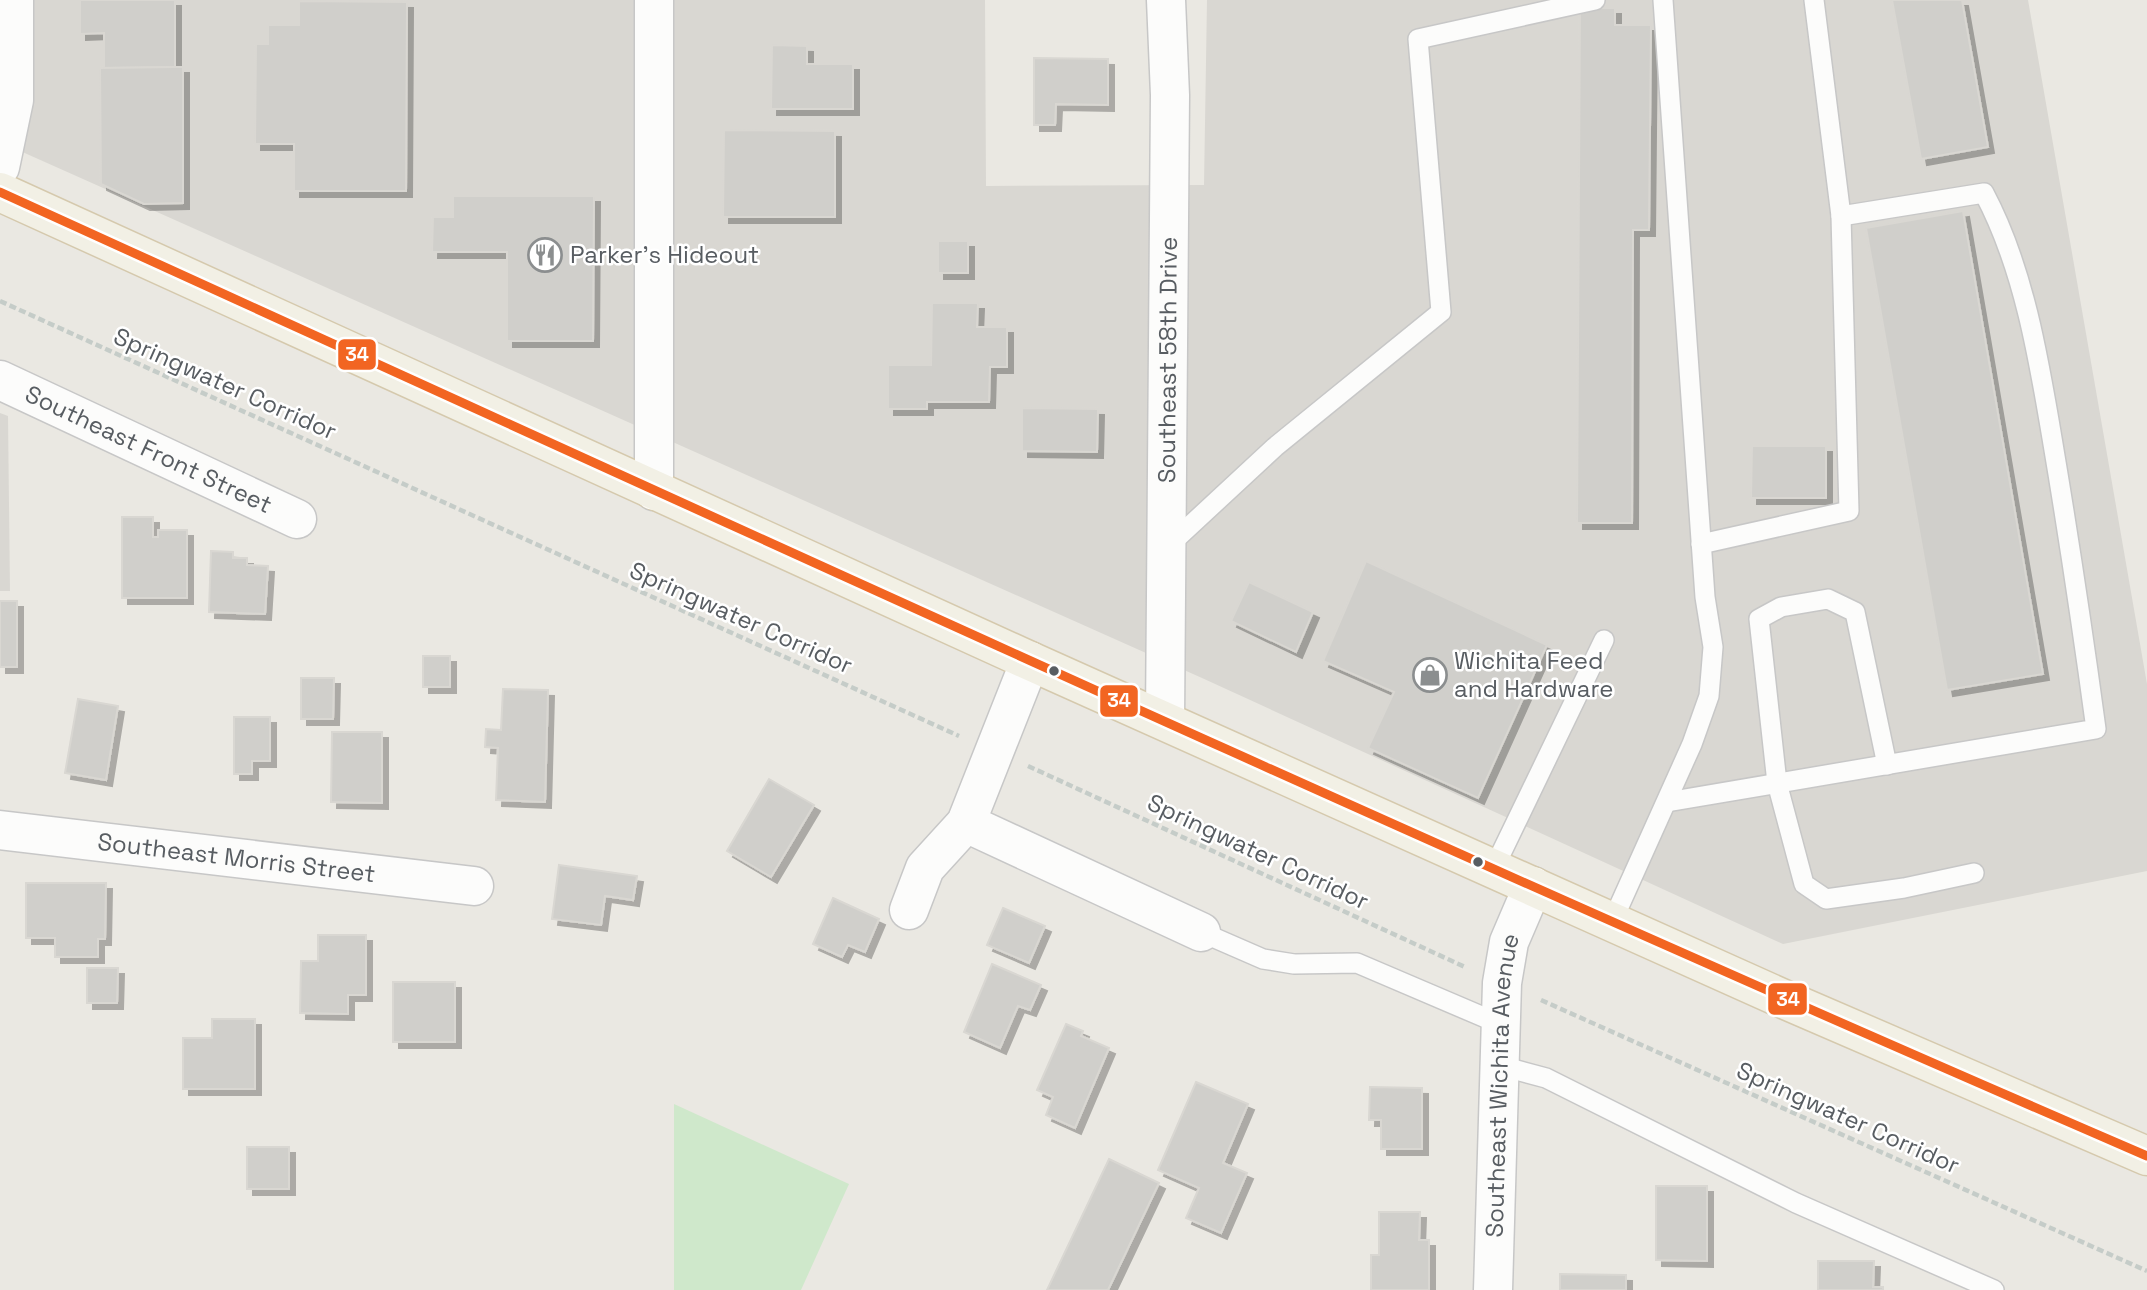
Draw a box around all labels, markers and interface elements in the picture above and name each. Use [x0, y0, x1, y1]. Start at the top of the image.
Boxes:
restaurant icon: Parker's Hideout [526, 236, 564, 274]
street label: Southeast 58th Drive [1151, 237, 1184, 483]
place label: Parker's Hideout [570, 239, 759, 270]
street label: Springwater Corridor [109, 320, 342, 447]
line badge: 34 [337, 338, 377, 371]
text: 34 [345, 342, 369, 367]
street label: Southeast Front Street [20, 378, 277, 520]
street label: Springwater Corridor [625, 554, 858, 681]
place label: Wichita Feed and Hardware [1454, 645, 1613, 704]
shop icon: Wichita Feed and Hardware [1411, 656, 1449, 694]
unlabelled marker [1047, 664, 1061, 678]
line badge: 34 [1099, 684, 1139, 718]
text: 34 [1107, 688, 1131, 713]
street label: Springwater Corridor [1143, 787, 1374, 916]
street label: Southeast Morris Street [96, 826, 377, 889]
unlabelled marker [1471, 855, 1485, 869]
street label: Southeast Wichita Avenue [1479, 928, 1526, 1238]
line badge: 34 [1767, 982, 1808, 1016]
text: 34 [1776, 987, 1800, 1012]
street label: Springwater Corridor [1732, 1054, 1965, 1181]

